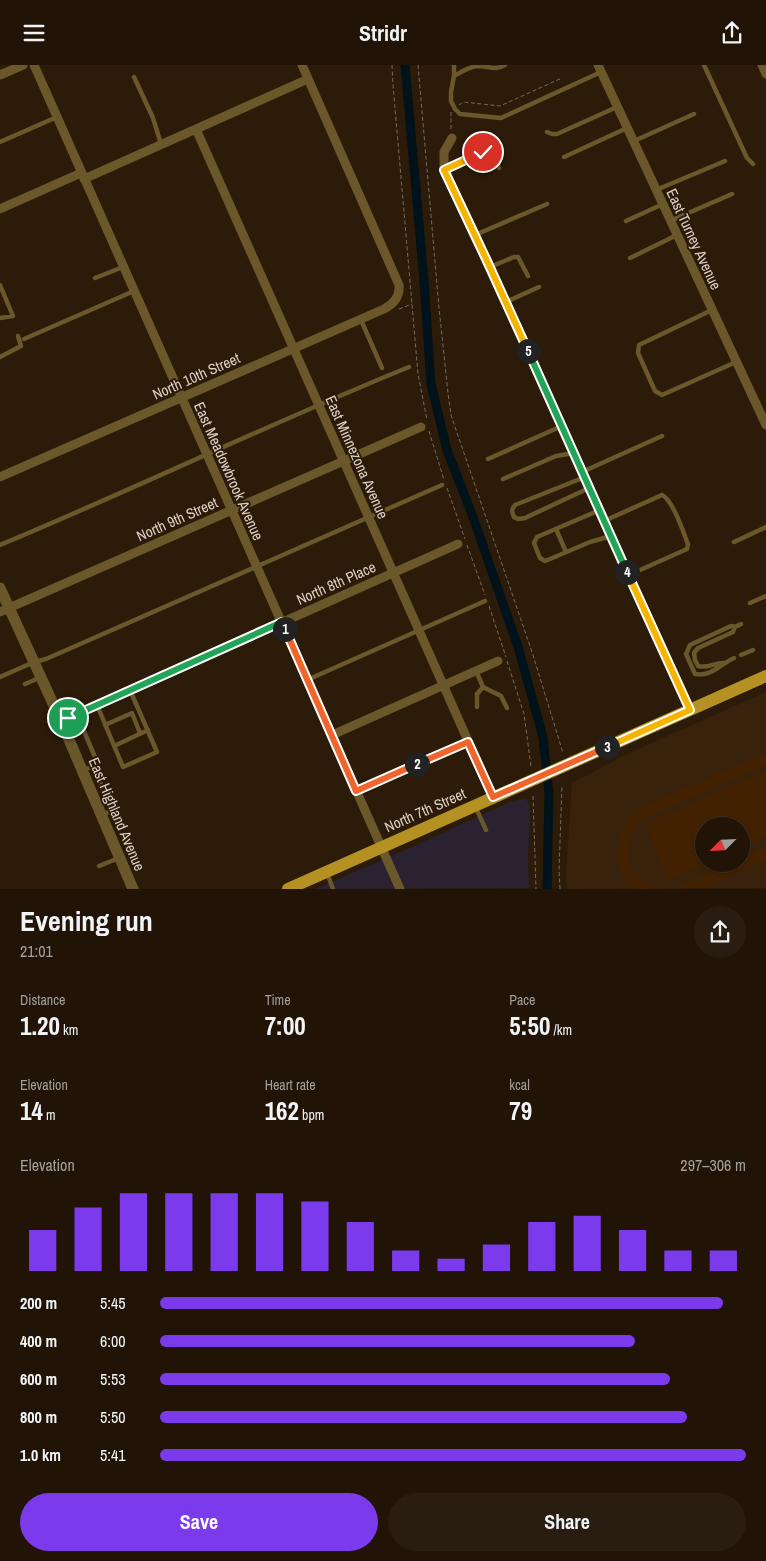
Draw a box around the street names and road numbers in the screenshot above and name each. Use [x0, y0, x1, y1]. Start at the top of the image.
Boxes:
street label: East Turney Avenue [661, 185, 727, 293]
street label: North 10th Street [149, 347, 244, 405]
street label: East Minnezona Avenue [320, 392, 394, 522]
street label: East Meadowbrook Avenue [189, 398, 269, 544]
street label: North 9th Street [133, 492, 221, 546]
street label: North 8th Place [293, 556, 379, 610]
street label: East Highland Avenue [84, 754, 150, 874]
street label: North 7th Street [381, 783, 469, 837]

